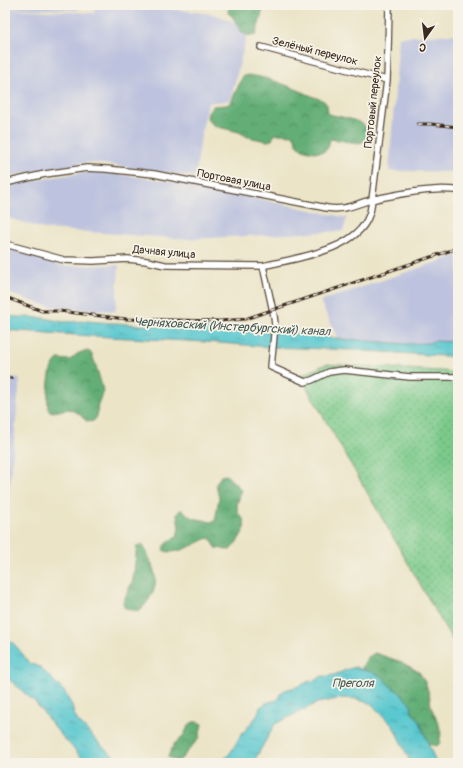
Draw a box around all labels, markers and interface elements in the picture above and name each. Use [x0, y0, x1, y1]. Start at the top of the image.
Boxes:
north arrow [405, 18, 445, 58]
street label: Зелёный переулок [271, 34, 359, 68]
text: С [418, 40, 428, 54]
street label: Портовый переулок [362, 55, 384, 149]
street label: Портовая улица [196, 167, 272, 193]
street label: Дачная улица [131, 243, 196, 261]
water label: Черняховский (Инстербургский) канал [133, 314, 332, 340]
water label: Преголя [332, 676, 375, 691]

